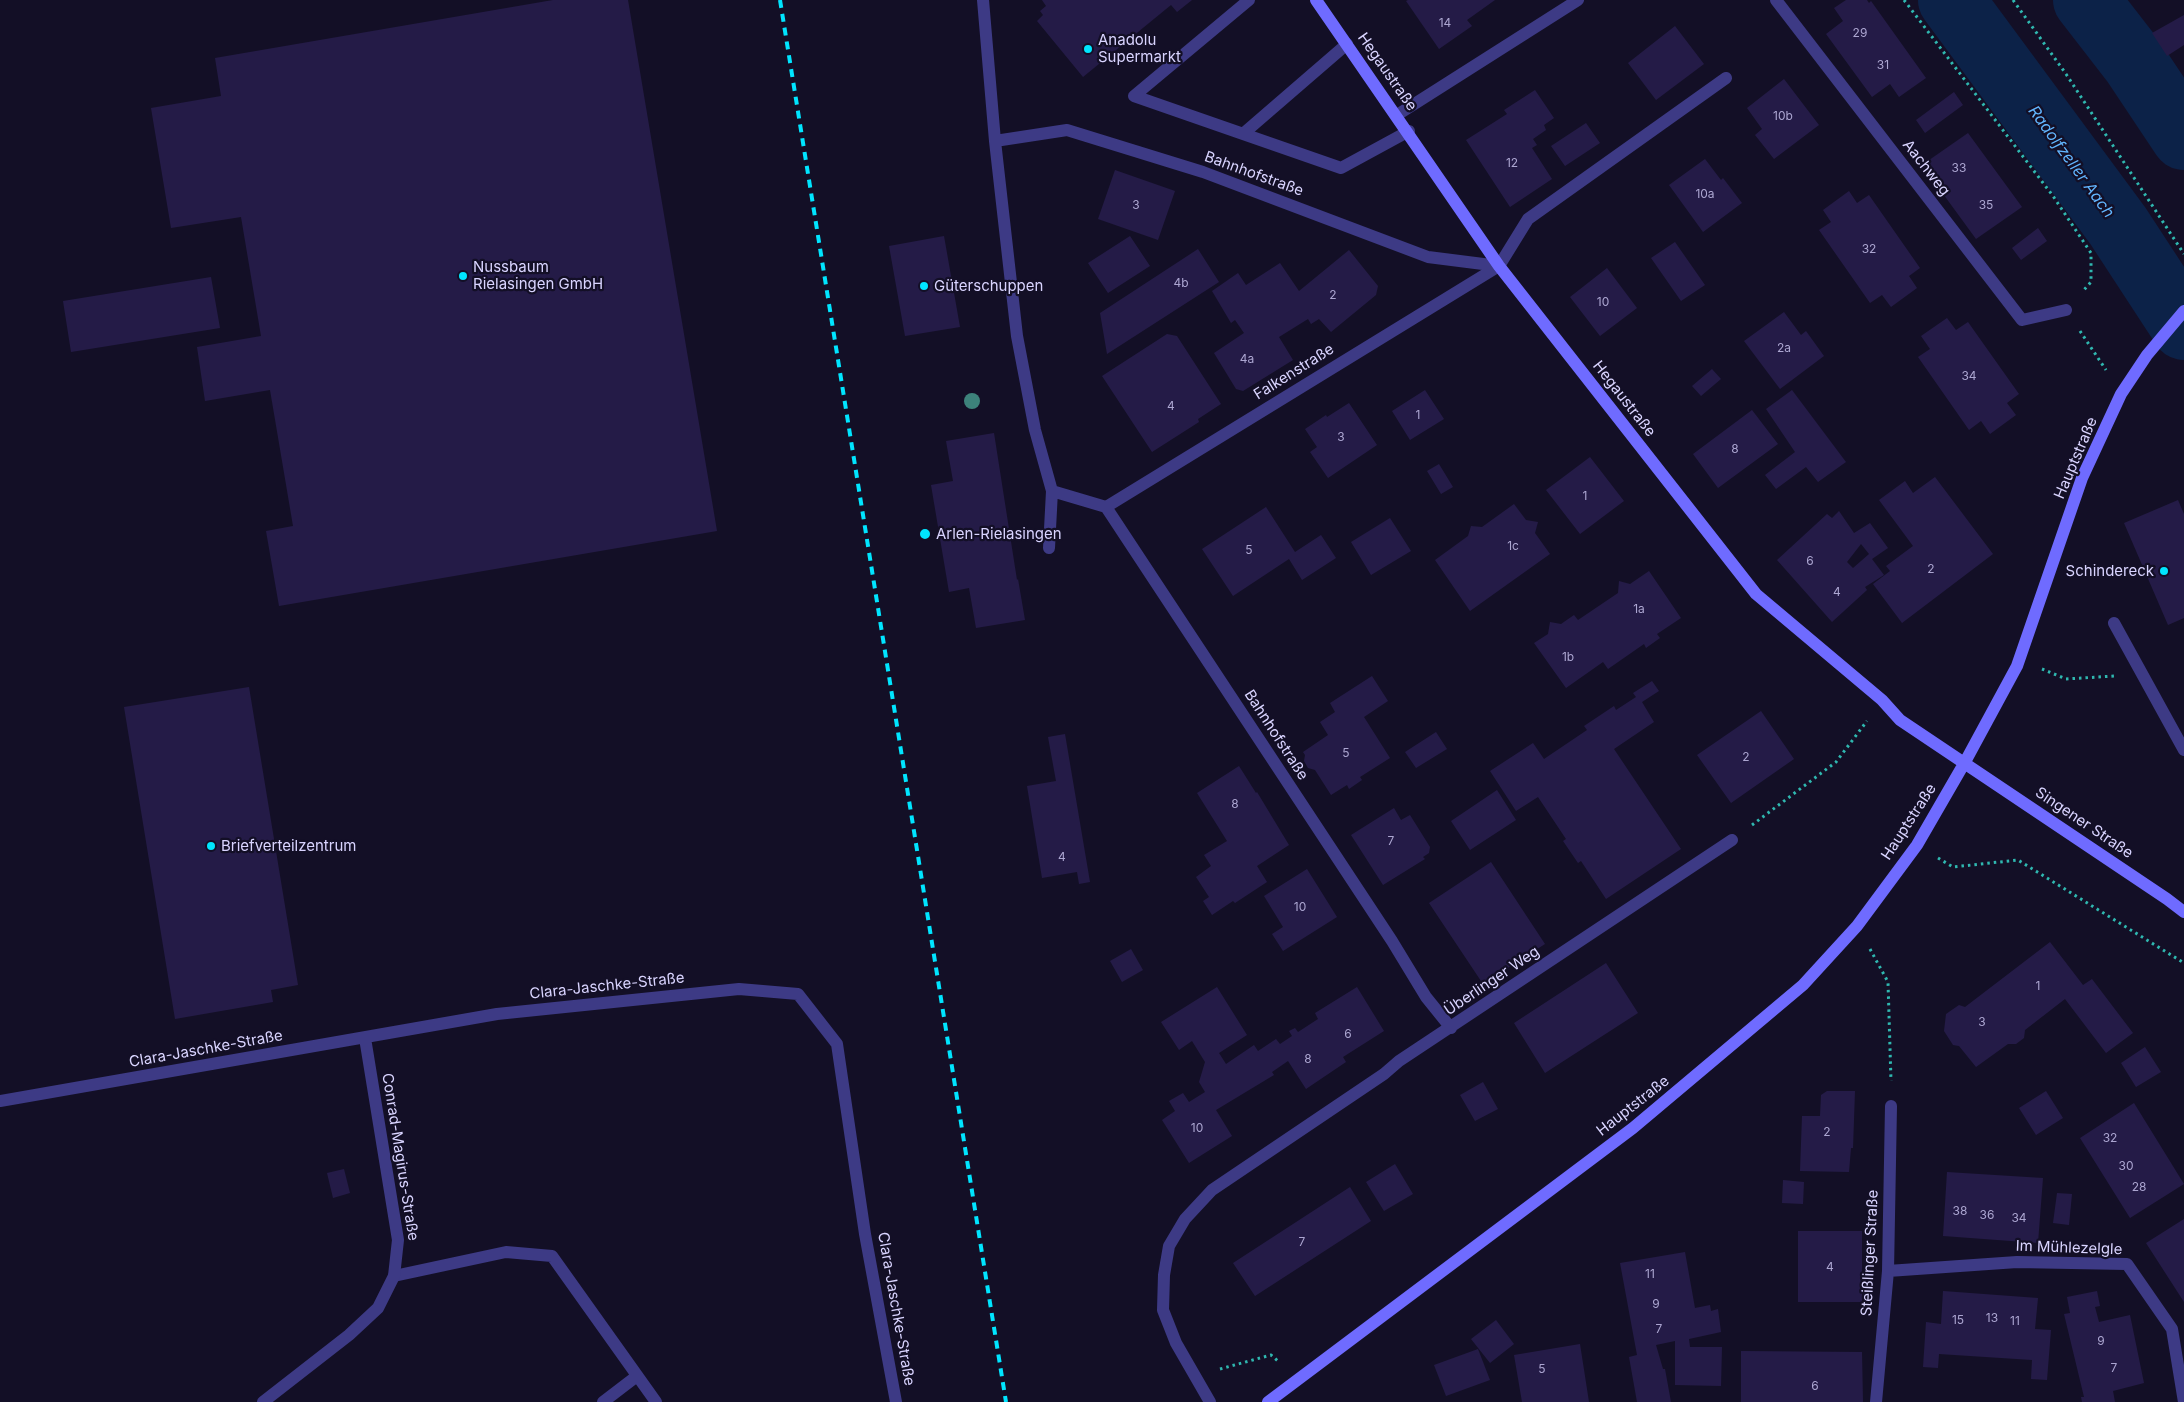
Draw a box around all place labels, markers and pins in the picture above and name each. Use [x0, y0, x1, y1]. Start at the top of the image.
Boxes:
place label: Anadolu Supermarkt [1098, 31, 1181, 66]
marker: Anadolu Supermarkt [1082, 43, 1094, 55]
place label: Nussbaum Rielasingen GmbH [473, 258, 603, 293]
marker: Nussbaum Rielasingen GmbH [457, 270, 469, 282]
place label: Güterschuppen [934, 277, 1043, 295]
marker: Güterschuppen [918, 280, 930, 292]
place label: Arlen-Rielasingen [936, 525, 1062, 543]
marker: Arlen-Rielasingen [918, 527, 932, 541]
place label: Schindereck [2066, 562, 2154, 580]
marker: Schindereck [2158, 565, 2170, 577]
place label: Briefverteilzentrum [221, 837, 356, 855]
marker: Briefverteilzentrum [205, 840, 217, 852]

